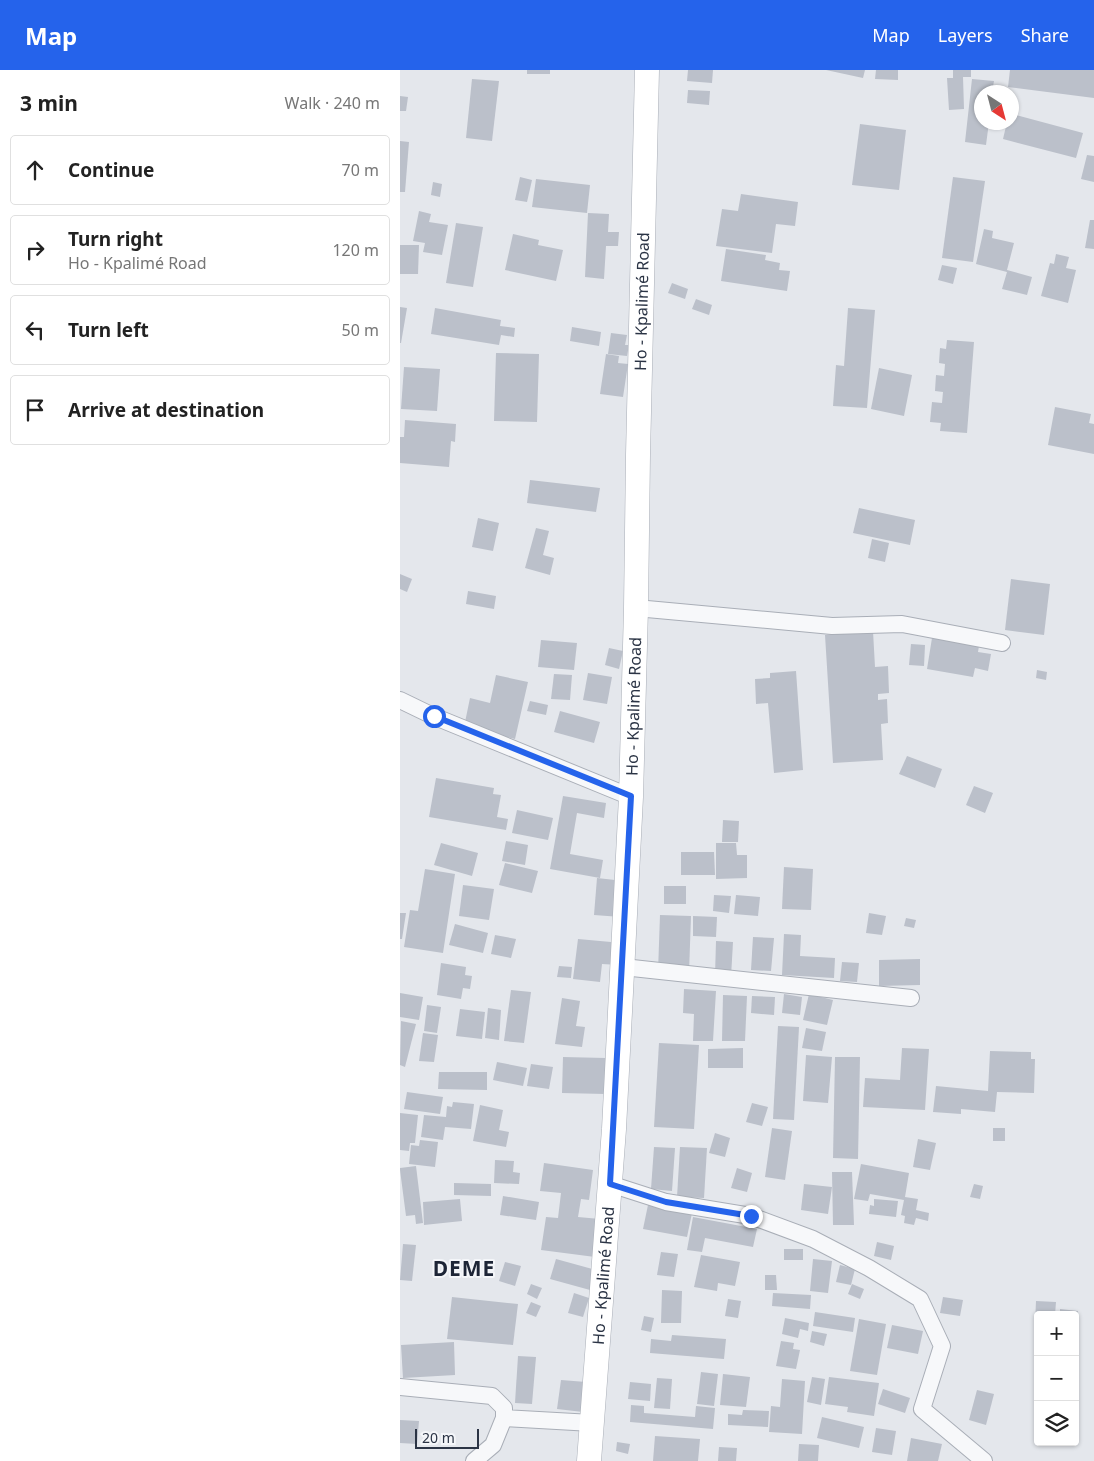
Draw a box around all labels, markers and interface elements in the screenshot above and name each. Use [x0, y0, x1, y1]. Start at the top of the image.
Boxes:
text: Map [25, 19, 77, 52]
text: Map [872, 23, 910, 47]
text: Layers [938, 23, 993, 47]
text: Share [1021, 23, 1069, 47]
north arrow [974, 85, 1019, 130]
text: 3 min [20, 89, 78, 117]
text: Walk · 240 m [285, 92, 380, 114]
icon: ahead [21, 156, 49, 184]
text: Continue [68, 157, 154, 183]
text: 70 m [342, 159, 379, 181]
text: Turn right [68, 226, 163, 252]
street label: Ho - Kpalimé Road [629, 232, 654, 371]
icon: right [21, 236, 49, 264]
text: 120 m [332, 239, 379, 261]
text: Ho - Kpalimé Road [68, 252, 207, 274]
icon: left [21, 316, 49, 344]
text: Turn left [68, 317, 149, 343]
text: 50 m [342, 319, 379, 341]
icon: arrive [21, 396, 49, 424]
text: Arrive at destination [68, 397, 264, 423]
street label: Ho - Kpalimé Road [621, 637, 646, 776]
route start [423, 705, 446, 728]
route end [740, 1205, 763, 1228]
street label: Ho - Kpalimé Road [587, 1206, 619, 1346]
district label: DEME [433, 1254, 495, 1282]
map controls [1034, 1311, 1079, 1446]
button: + [1034, 1311, 1079, 1356]
button: − [1034, 1356, 1079, 1401]
button: layers [1034, 1401, 1079, 1446]
scale bar [415, 1426, 479, 1449]
text: 20 m [422, 1428, 455, 1447]

